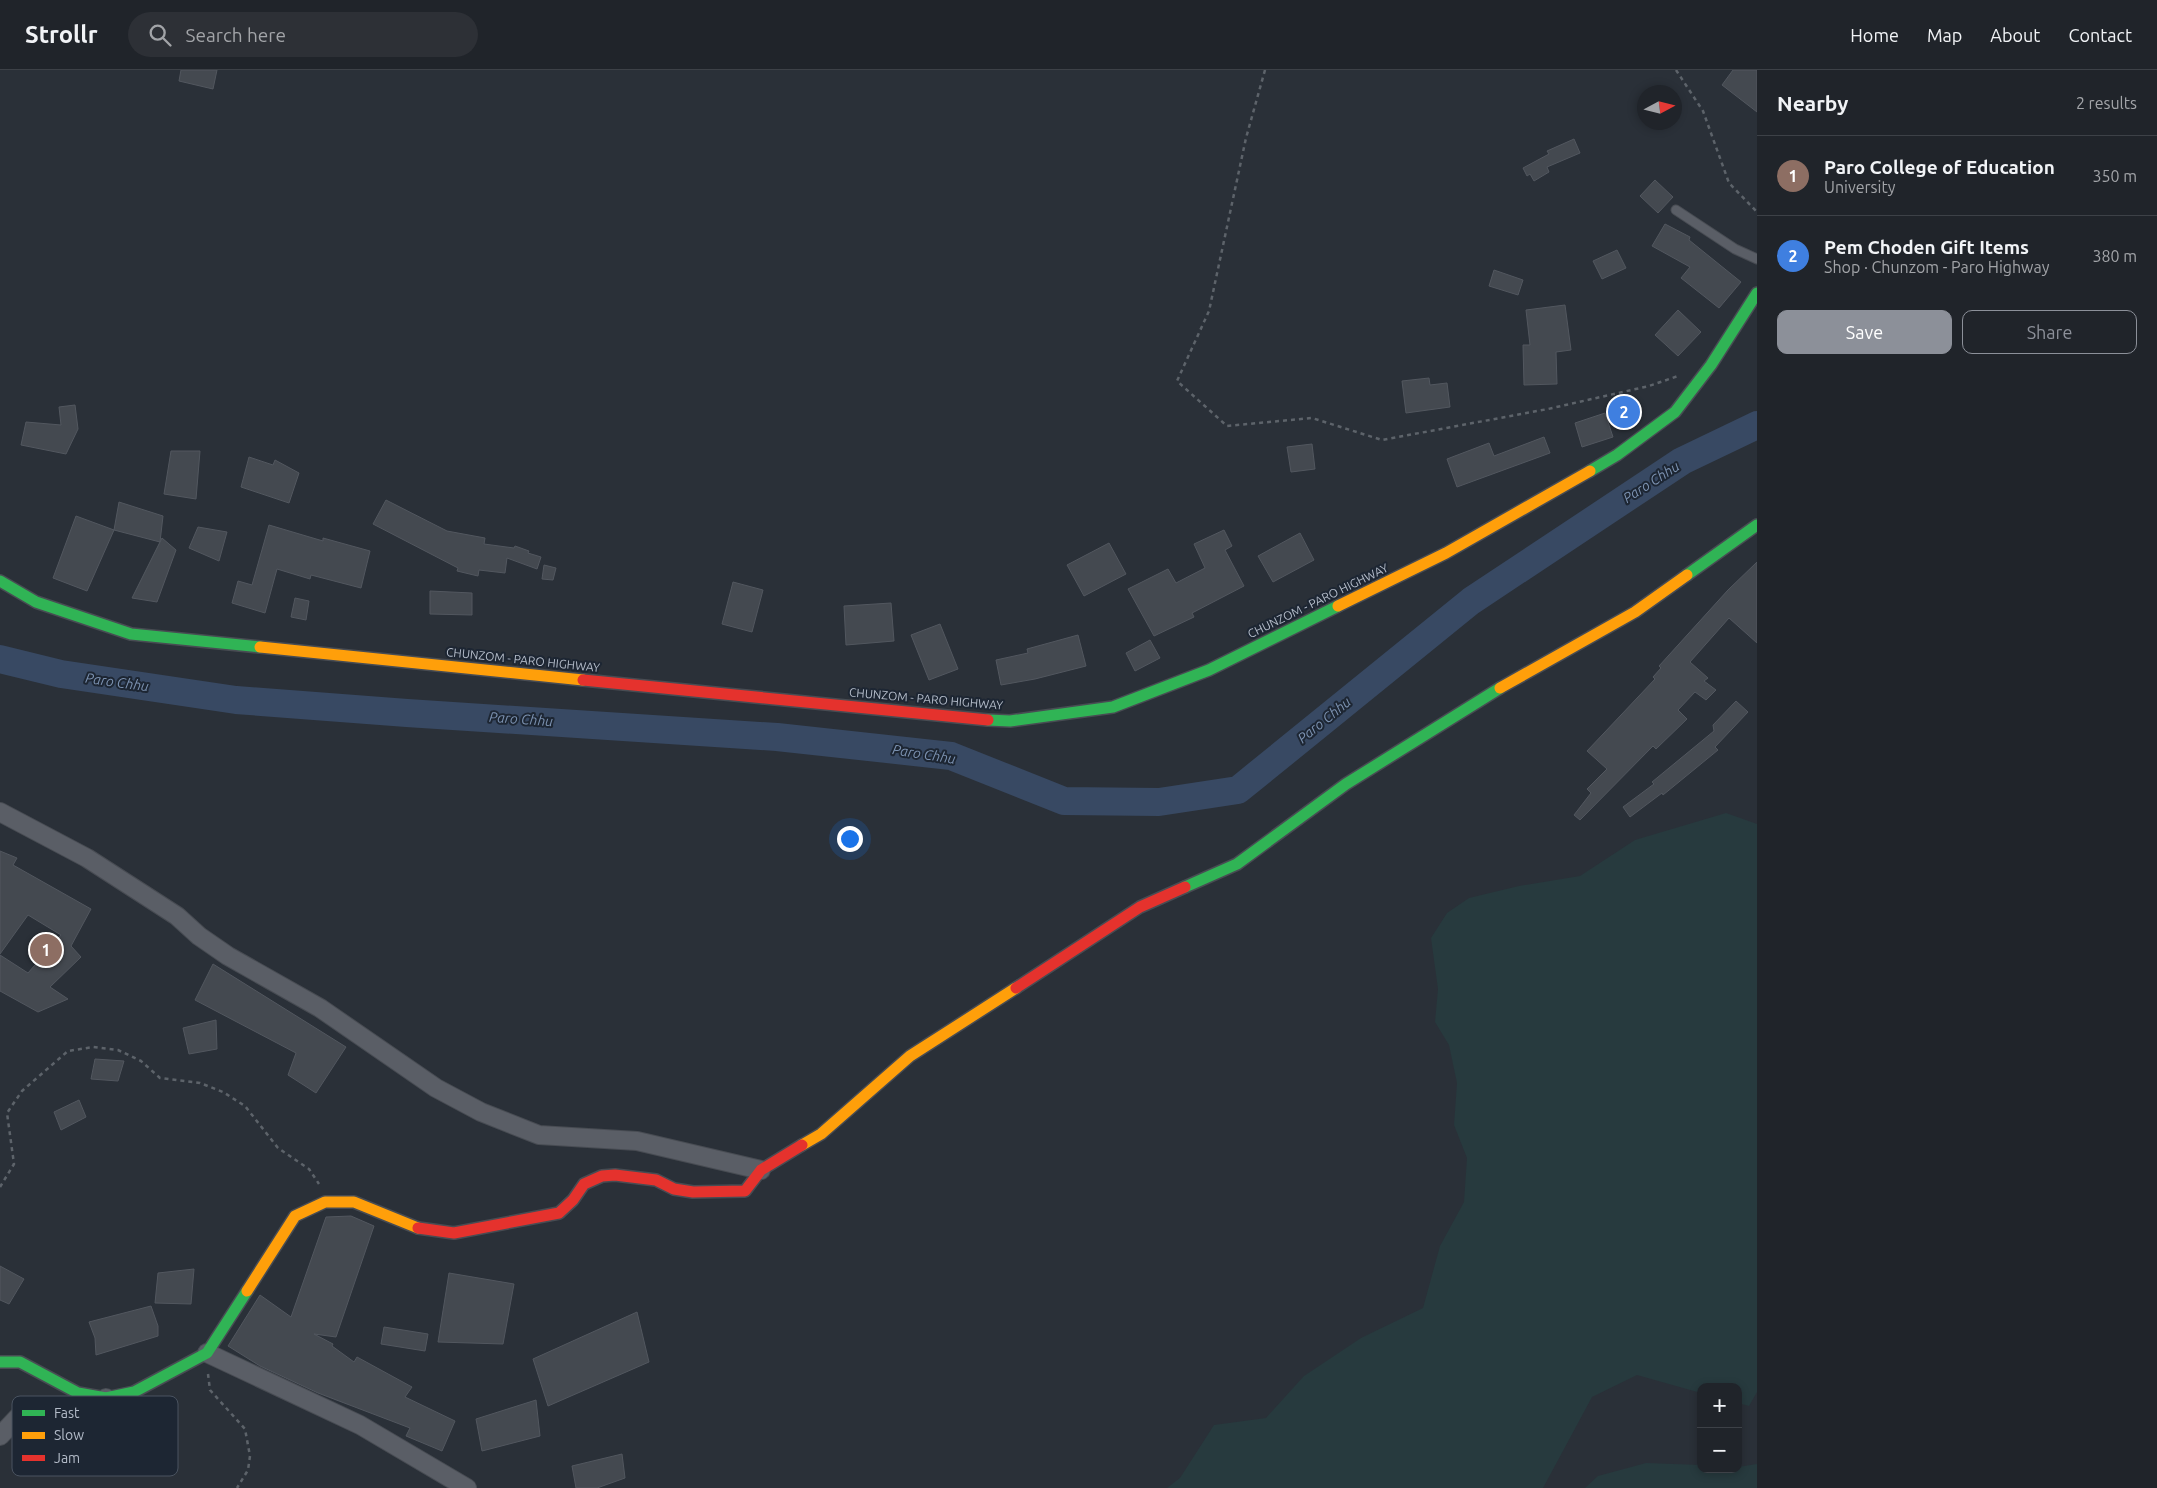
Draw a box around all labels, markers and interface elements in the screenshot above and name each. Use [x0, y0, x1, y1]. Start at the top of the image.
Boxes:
search box [128, 12, 478, 57]
text: Strollr [25, 21, 98, 48]
icon: search [146, 21, 174, 49]
text: Search here [186, 24, 286, 46]
text: Home [1850, 25, 1899, 45]
text: Map [1927, 25, 1962, 45]
text: About [1990, 25, 2040, 45]
text: Contact [2068, 25, 2132, 45]
north arrow [1637, 85, 1682, 130]
text: Nearby [1777, 91, 1848, 115]
text: 2 results [2076, 94, 2137, 112]
text: Paro College of Education [1824, 156, 2055, 178]
text: 1 [1788, 167, 1798, 185]
text: 350 m [2092, 167, 2137, 185]
text: University [1824, 178, 1895, 196]
text: Pem Choden Gift Items [1824, 236, 2029, 258]
text: 2 [1788, 247, 1798, 265]
text: 380 m [2092, 247, 2137, 265]
text: Shop · Chunzom - Paro Highway [1824, 258, 2049, 276]
button: Save [1777, 310, 1952, 354]
button: Share [1962, 310, 2137, 354]
pin: 2 [1608, 393, 1640, 431]
water label: Paro Chhu [1620, 458, 1682, 506]
street label: CHUNZOM - PARO HIGHWAY [1246, 561, 1390, 640]
street label: CHUNZOM - PARO HIGHWAY [446, 645, 601, 674]
water label: Paro Chhu [84, 670, 150, 694]
street label: CHUNZOM - PARO HIGHWAY [849, 685, 1004, 712]
water label: Paro Chhu [1294, 693, 1354, 746]
water label: Paro Chhu [489, 709, 554, 729]
water label: Paro Chhu [891, 741, 957, 767]
your location [837, 826, 863, 852]
pin: 1 [30, 931, 62, 969]
map controls [1697, 1383, 1742, 1473]
button: + [1697, 1383, 1742, 1428]
legend [12, 1396, 178, 1476]
text: Fast [54, 1405, 80, 1421]
text: Slow [54, 1427, 84, 1443]
button: − [1697, 1428, 1742, 1473]
text: Jam [54, 1450, 80, 1466]

